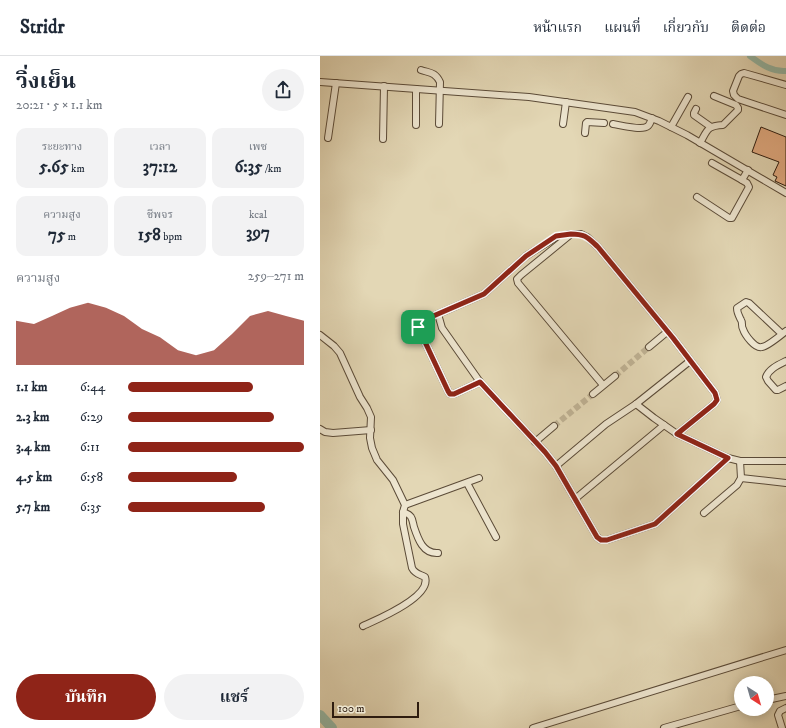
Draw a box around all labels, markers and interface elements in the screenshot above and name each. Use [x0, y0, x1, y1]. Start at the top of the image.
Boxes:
text: Stridr [20, 16, 65, 39]
text: หน้าแรก [533, 19, 582, 37]
text: แผนที่ [604, 19, 641, 37]
text: เกี่ยวกับ [663, 19, 709, 37]
text: ติดต่อ [731, 19, 766, 37]
text: วิ่งเย็น [16, 68, 76, 95]
button: share [262, 69, 304, 111]
text: 20:21 · 5 × 1.1 km [16, 97, 102, 113]
text: ระยะทาง [42, 140, 82, 154]
text: เวลา [149, 140, 171, 154]
text: เพซ [249, 140, 267, 154]
text: 5.65 [39, 156, 69, 178]
text: 37:12 [143, 156, 177, 178]
text: 6:35 [234, 156, 263, 178]
text: km [69, 162, 85, 176]
text: /km [263, 162, 282, 176]
text: ความสูง [43, 208, 81, 222]
text: ชีพจร [147, 208, 173, 222]
text: kcal [249, 208, 267, 222]
text: 397 [246, 222, 270, 244]
text: 75 [48, 224, 65, 246]
text: 158 [138, 224, 161, 246]
text: m [65, 230, 76, 244]
text: bpm [161, 230, 182, 244]
text: 259–271 m [248, 268, 304, 284]
text: ความสูง [16, 270, 60, 286]
pin [401, 310, 435, 344]
icon: arrive [407, 316, 429, 338]
text: 1.1 km [16, 379, 48, 395]
text: 6:44 [80, 379, 105, 395]
text: 2.3 km [16, 409, 50, 425]
text: 6:29 [80, 409, 103, 425]
text: 3.4 km [16, 439, 51, 455]
text: 6:11 [80, 439, 100, 455]
text: 4.5 km [16, 469, 52, 485]
text: 6:58 [80, 469, 103, 485]
text: 5.7 km [16, 499, 50, 515]
text: 6:35 [80, 499, 101, 515]
button: บันทึก [16, 674, 156, 720]
button: แชร์ [164, 674, 304, 720]
north arrow [734, 676, 774, 716]
map controls [734, 676, 774, 716]
scale bar [332, 700, 419, 719]
text: 100 m [338, 702, 364, 716]

